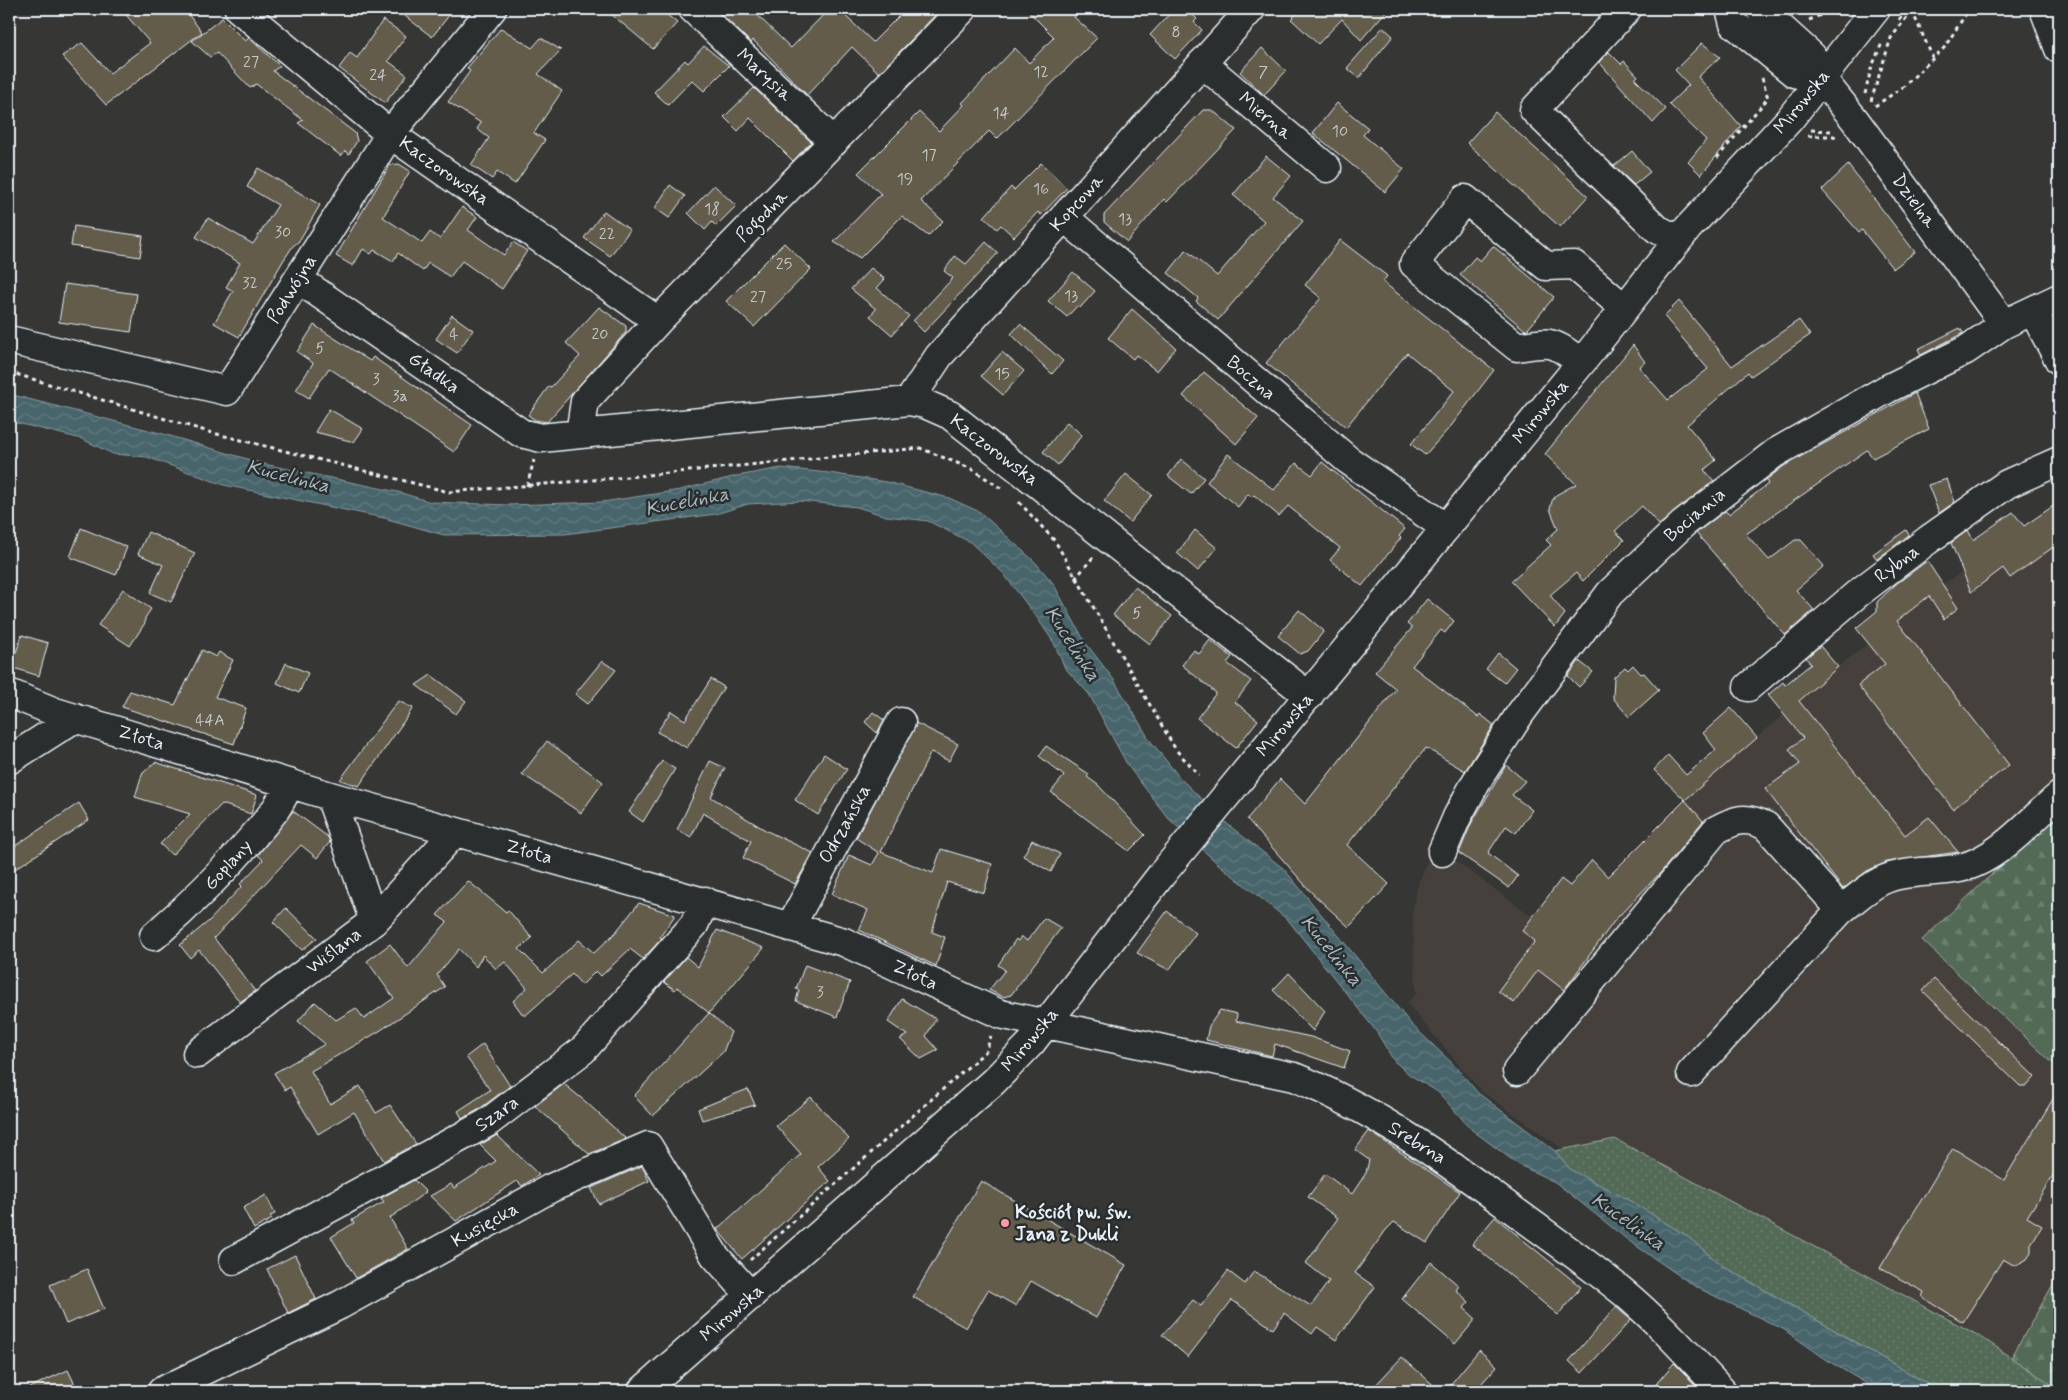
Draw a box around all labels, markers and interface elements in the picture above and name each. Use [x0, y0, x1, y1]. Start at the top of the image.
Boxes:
house number: 8 [1171, 22, 1181, 43]
street label: Marysia [731, 43, 798, 108]
house number: 27 [243, 52, 259, 73]
house number: 12 [1033, 62, 1049, 83]
house number: 7 [1258, 62, 1268, 83]
street label: Mirowska [1768, 64, 1836, 140]
house number: 24 [369, 65, 387, 86]
street label: Mierna [1233, 86, 1297, 146]
house number: 14 [993, 103, 1010, 124]
house number: 10 [1332, 121, 1348, 142]
street label: Kaczorowska [394, 131, 494, 211]
house number: 17 [921, 145, 937, 166]
street label: Kopcowa [1044, 168, 1110, 237]
house number: 19 [897, 169, 913, 190]
street label: Dzielna [1886, 169, 1942, 233]
house number: 16 [1033, 179, 1049, 200]
street label: Pogodna [730, 184, 796, 250]
house number: 18 [704, 199, 720, 220]
house number: 13 [1118, 209, 1132, 230]
house number: 30 [275, 222, 291, 243]
house number: 22 [599, 224, 615, 245]
street label: Podwójna [261, 250, 323, 328]
house number: 25 [776, 254, 792, 275]
house number: 32 [242, 273, 258, 294]
house number: 13 [1064, 286, 1078, 307]
house number: 27 [750, 287, 766, 308]
house number: 4 [449, 324, 459, 345]
house number: 20 [592, 324, 609, 345]
house number: 5 [315, 338, 325, 359]
street label: Gładka [403, 346, 465, 400]
street label: Boczna [1221, 350, 1281, 406]
house number: 15 [994, 364, 1010, 385]
house number: 3 [372, 369, 380, 390]
street label: Mirowska [1507, 374, 1575, 450]
house number: 3a [392, 386, 408, 407]
street label: Kaczorowska [944, 408, 1044, 492]
water label: Kucelinka [244, 454, 332, 500]
water label: Kucelinka [643, 481, 731, 523]
street label: Bociania [1659, 482, 1731, 548]
street label: Rybna [1869, 539, 1925, 589]
water label: Kucelinka [1038, 601, 1106, 687]
house number: 5 [1132, 603, 1142, 624]
street label: Mirowska [1251, 687, 1319, 763]
house number: 44A [195, 710, 225, 731]
street label: Złota [115, 719, 167, 757]
street label: Odrzańska [813, 780, 877, 868]
street label: Złota [503, 833, 555, 871]
street label: Goplany [198, 834, 258, 896]
water label: Kucelinka [1294, 910, 1368, 992]
street label: Wiślana [301, 922, 367, 980]
street label: Złota [888, 954, 942, 996]
house number: 3 [816, 982, 824, 1003]
street label: Mirowska [996, 1002, 1064, 1078]
street label: Szara [470, 1090, 524, 1138]
street label: Srebrna [1383, 1116, 1451, 1170]
water label: Kucelinka [1586, 1187, 1670, 1257]
street label: Kusięcka [447, 1196, 523, 1254]
place label: Kościół pw. św. Jana z Dukli [1015, 1200, 1131, 1247]
marker: Kościół pw. św. Jana z Dukli [999, 1217, 1011, 1229]
street label: Mirowska [695, 1278, 769, 1348]

